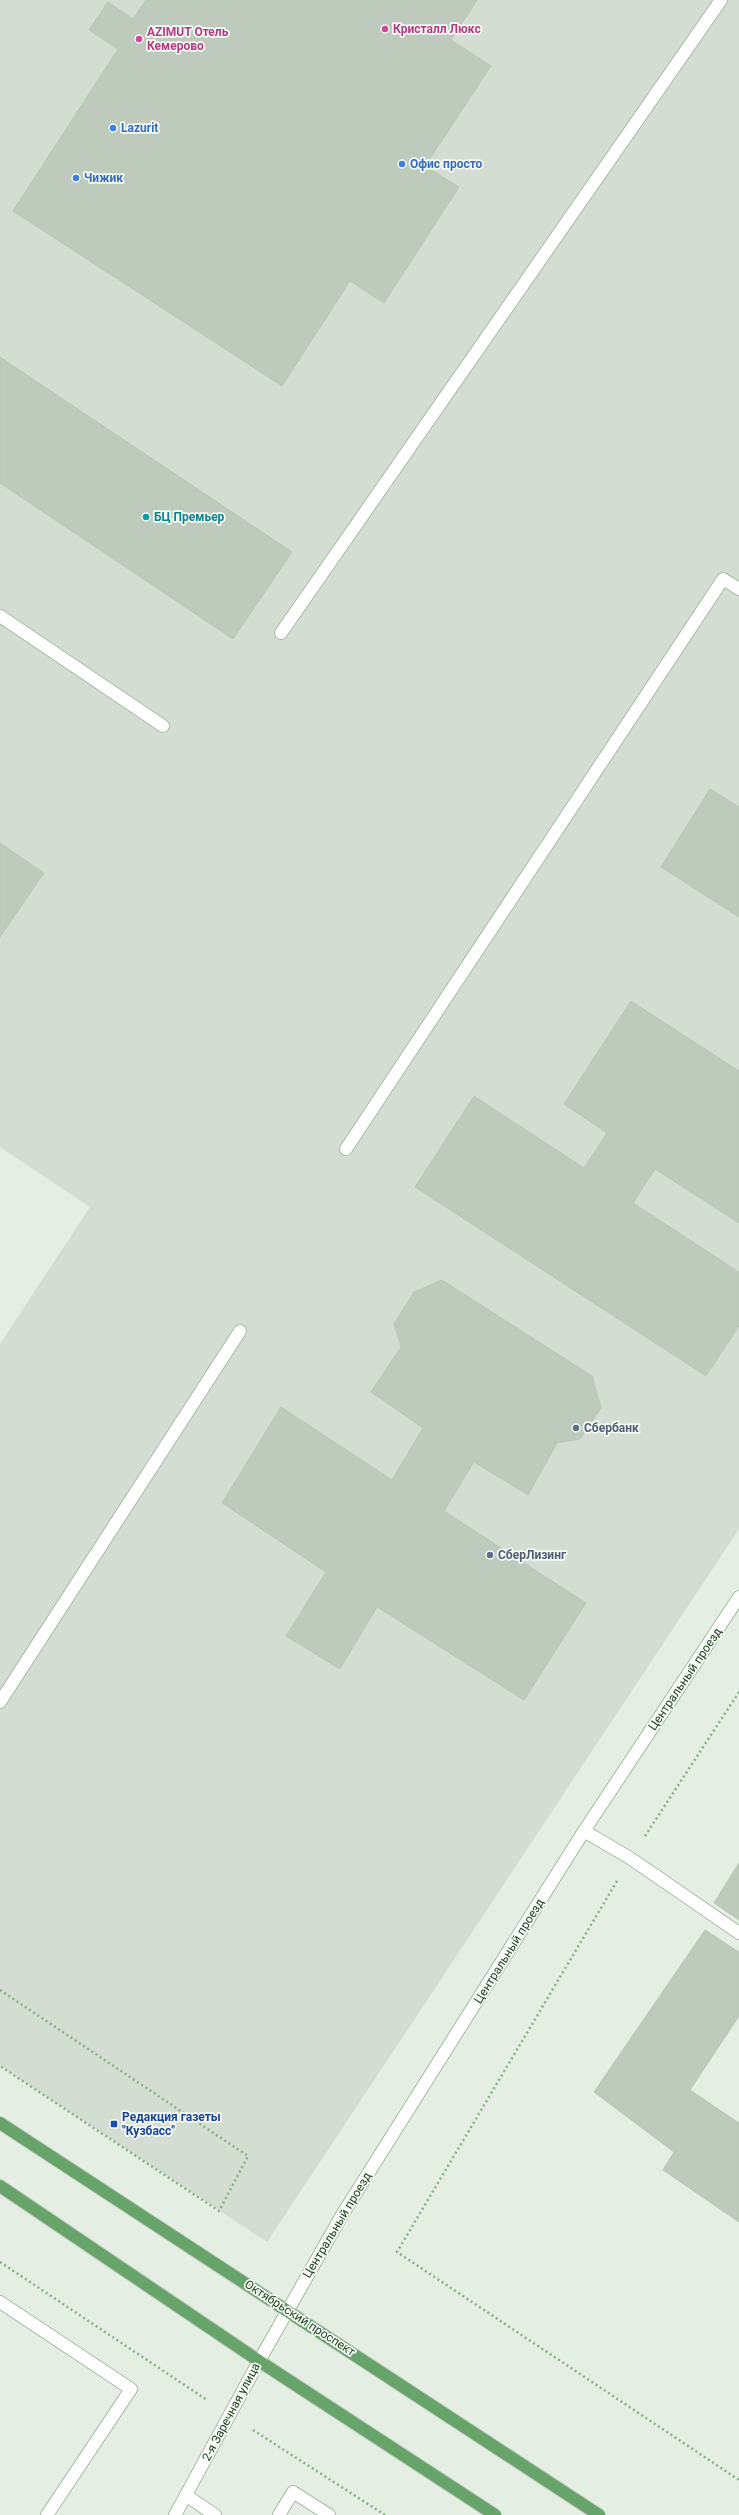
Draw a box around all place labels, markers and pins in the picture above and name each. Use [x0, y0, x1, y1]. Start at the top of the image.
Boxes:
place label: Кристалл Люкс [393, 22, 481, 36]
marker: Кристалл Люкс [380, 24, 390, 34]
place label: AZIMUT Отель Кемерово [147, 25, 229, 53]
marker: AZIMUT Отель Кемерово [134, 34, 144, 44]
place label: Lazurit [121, 121, 158, 135]
marker: Lazurit [108, 123, 118, 133]
place label: Офис просто [410, 157, 483, 171]
marker: Офис просто [397, 159, 407, 169]
place label: Чижик [84, 171, 123, 185]
marker: Чижик [71, 173, 81, 183]
place label: БЦ Премьер [154, 510, 225, 524]
marker: БЦ Премьер [141, 512, 151, 522]
place label: Сбербанк [584, 1421, 639, 1435]
marker: Сбербанк [571, 1423, 581, 1433]
place label: СберЛизинг [498, 1548, 566, 1562]
marker: СберЛизинг [485, 1550, 495, 1560]
place label: Редакция газеты "Кузбасс" [122, 2110, 221, 2138]
marker: Редакция газеты "Кузбасс" [109, 2119, 119, 2129]

